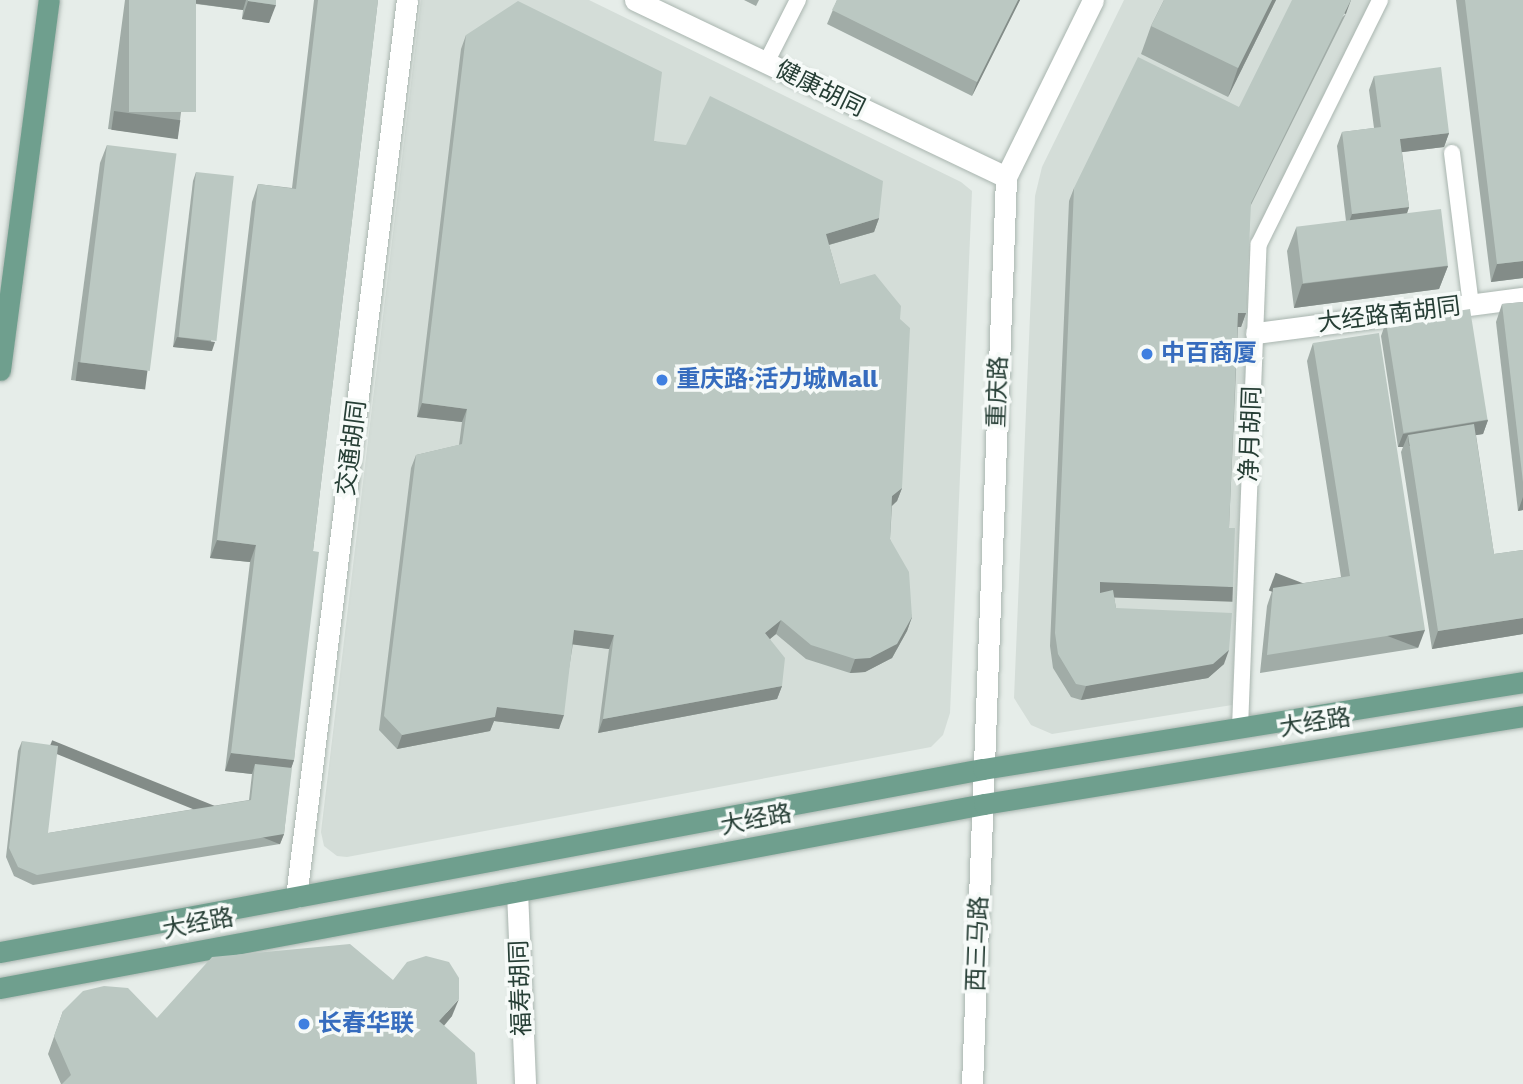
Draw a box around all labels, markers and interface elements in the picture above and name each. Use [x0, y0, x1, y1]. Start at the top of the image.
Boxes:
street label: 健康胡同 [771, 55, 869, 123]
street label: 大经路南胡同 [1316, 292, 1462, 338]
place label: 中百商厦 [1161, 340, 1257, 368]
marker: 中百商厦 [1139, 346, 1155, 362]
street label: 重庆路 [982, 356, 1014, 428]
place label: 重庆路·活力城Mall [676, 366, 878, 394]
marker: 重庆路·活力城Mall [654, 372, 670, 388]
street label: 净月胡同 [1235, 386, 1267, 482]
street label: 交通胡同 [332, 399, 372, 497]
street label: 大经路 [1277, 703, 1353, 743]
street label: 大经路 [718, 799, 794, 841]
street label: 西三马路 [962, 896, 994, 992]
street label: 大经路 [160, 903, 236, 945]
street label: 福寿胡同 [505, 940, 537, 1036]
place label: 长春华联 [318, 1010, 414, 1038]
marker: 长春华联 [296, 1016, 312, 1032]

